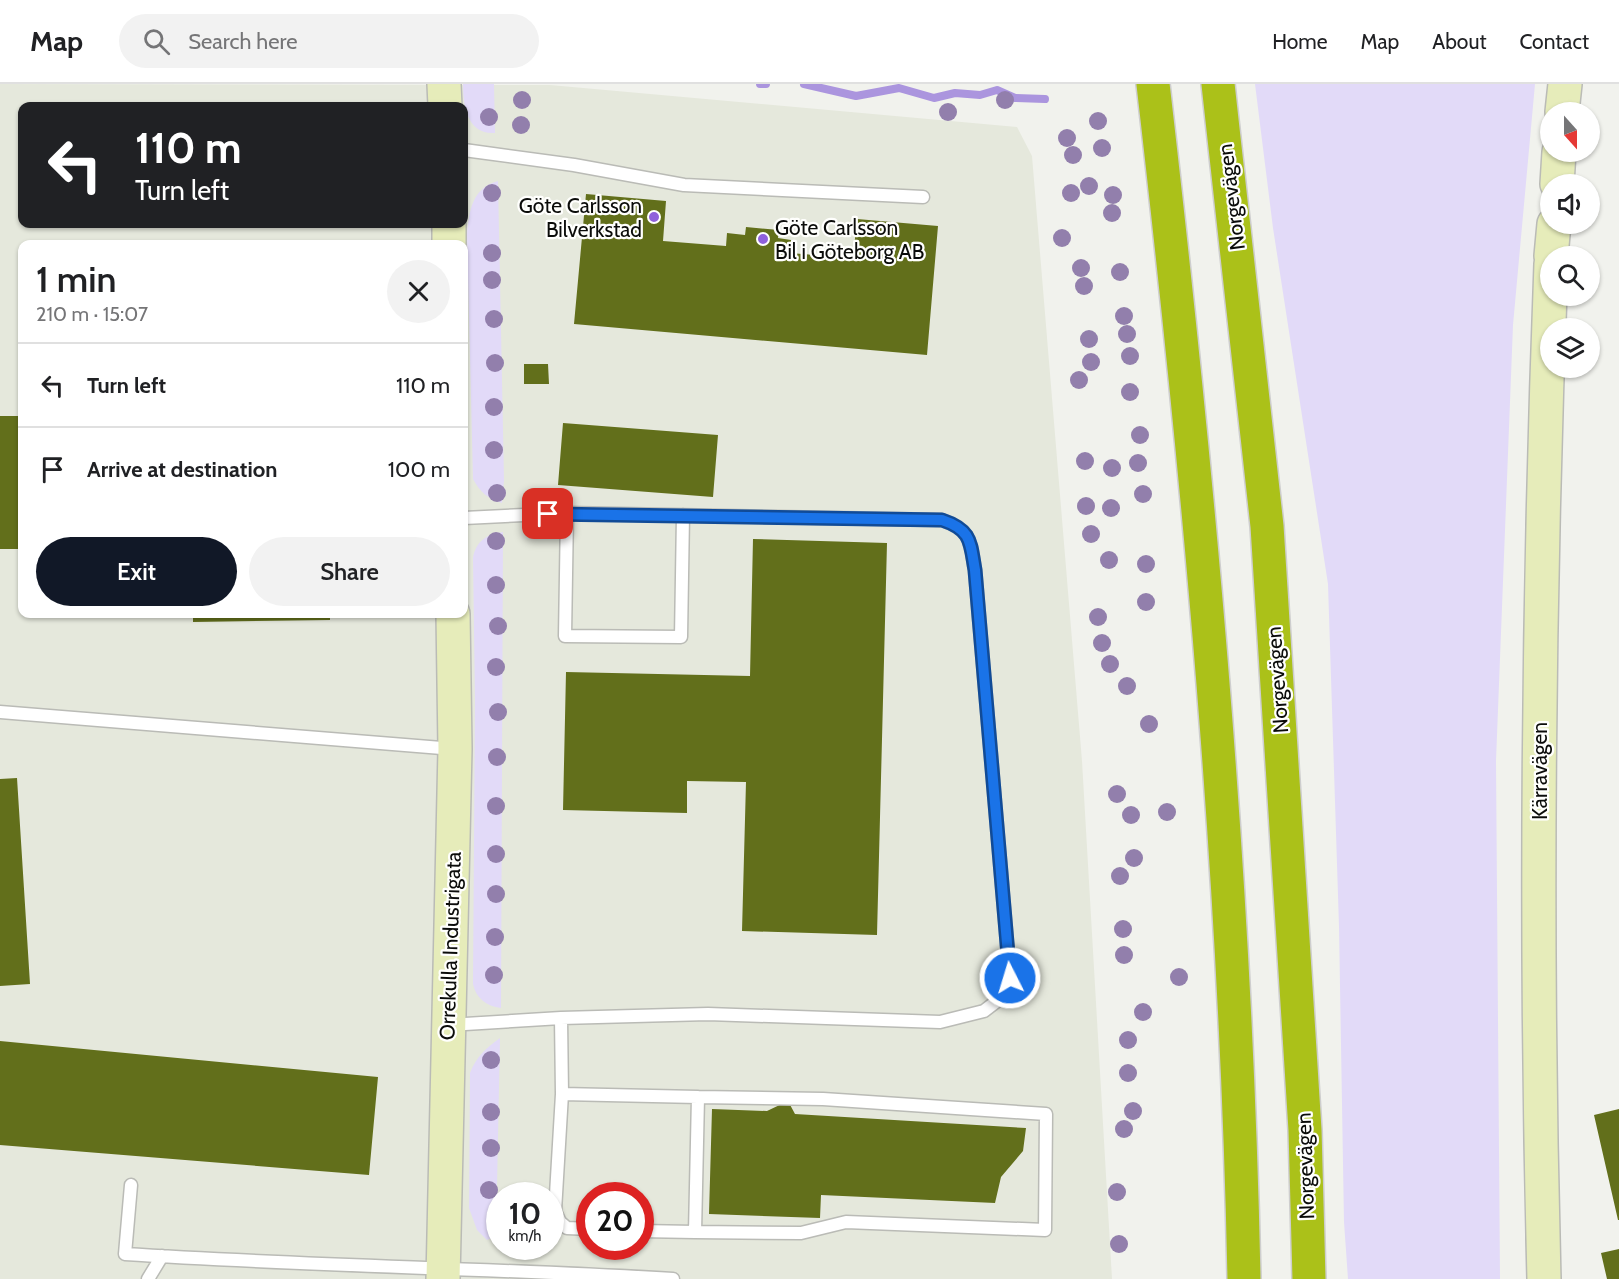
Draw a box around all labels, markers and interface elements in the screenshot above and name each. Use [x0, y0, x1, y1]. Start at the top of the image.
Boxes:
search box [119, 14, 539, 68]
text: Map [30, 24, 83, 58]
icon: search [140, 25, 173, 58]
text: Search here [188, 28, 297, 55]
text: Home [1272, 29, 1328, 54]
text: Map [1361, 29, 1399, 54]
text: About [1432, 29, 1486, 54]
text: Contact [1519, 29, 1589, 54]
north arrow [1540, 102, 1600, 162]
map controls [1540, 102, 1600, 378]
text: 110 m [135, 122, 242, 174]
icon: left [36, 126, 114, 204]
street label: Norgevägen [1212, 142, 1250, 252]
text: Turn left [135, 174, 229, 207]
button: sound [1540, 174, 1600, 234]
place label: Göte Carlsson Bilverkstad [519, 193, 642, 242]
marker: Göte Carlsson Bilverkstad [647, 210, 661, 224]
place label: Göte Carlsson Bil i Göteborg AB [775, 215, 924, 264]
marker: Göte Carlsson Bil i Göteborg AB [756, 232, 770, 246]
button: search [1540, 246, 1600, 306]
text: 1 min [36, 257, 116, 301]
button: close [387, 260, 450, 323]
text: 210 m · 15:07 [36, 302, 148, 326]
button: layers [1540, 318, 1600, 378]
icon: left [36, 369, 69, 402]
text: Turn left [87, 372, 166, 399]
text: 110 m [396, 372, 450, 399]
icon: arrive [36, 453, 69, 486]
text: Arrive at destination [87, 456, 277, 483]
text: 100 m [388, 456, 450, 483]
pin [522, 488, 573, 539]
icon: arrive [531, 497, 564, 530]
button: Exit [36, 537, 237, 606]
button: Share [249, 537, 450, 606]
street label: Norgevägen [1261, 626, 1293, 734]
street label: Kärravägen [1527, 722, 1552, 820]
street label: Orrekulla Industrigata [434, 851, 466, 1041]
position arrow [978, 946, 1042, 1010]
street label: Norgevägen [1291, 1112, 1319, 1220]
speed limit sign: 20 [576, 1182, 654, 1260]
text: 10 [509, 1195, 541, 1232]
text: km/h [509, 1227, 541, 1245]

